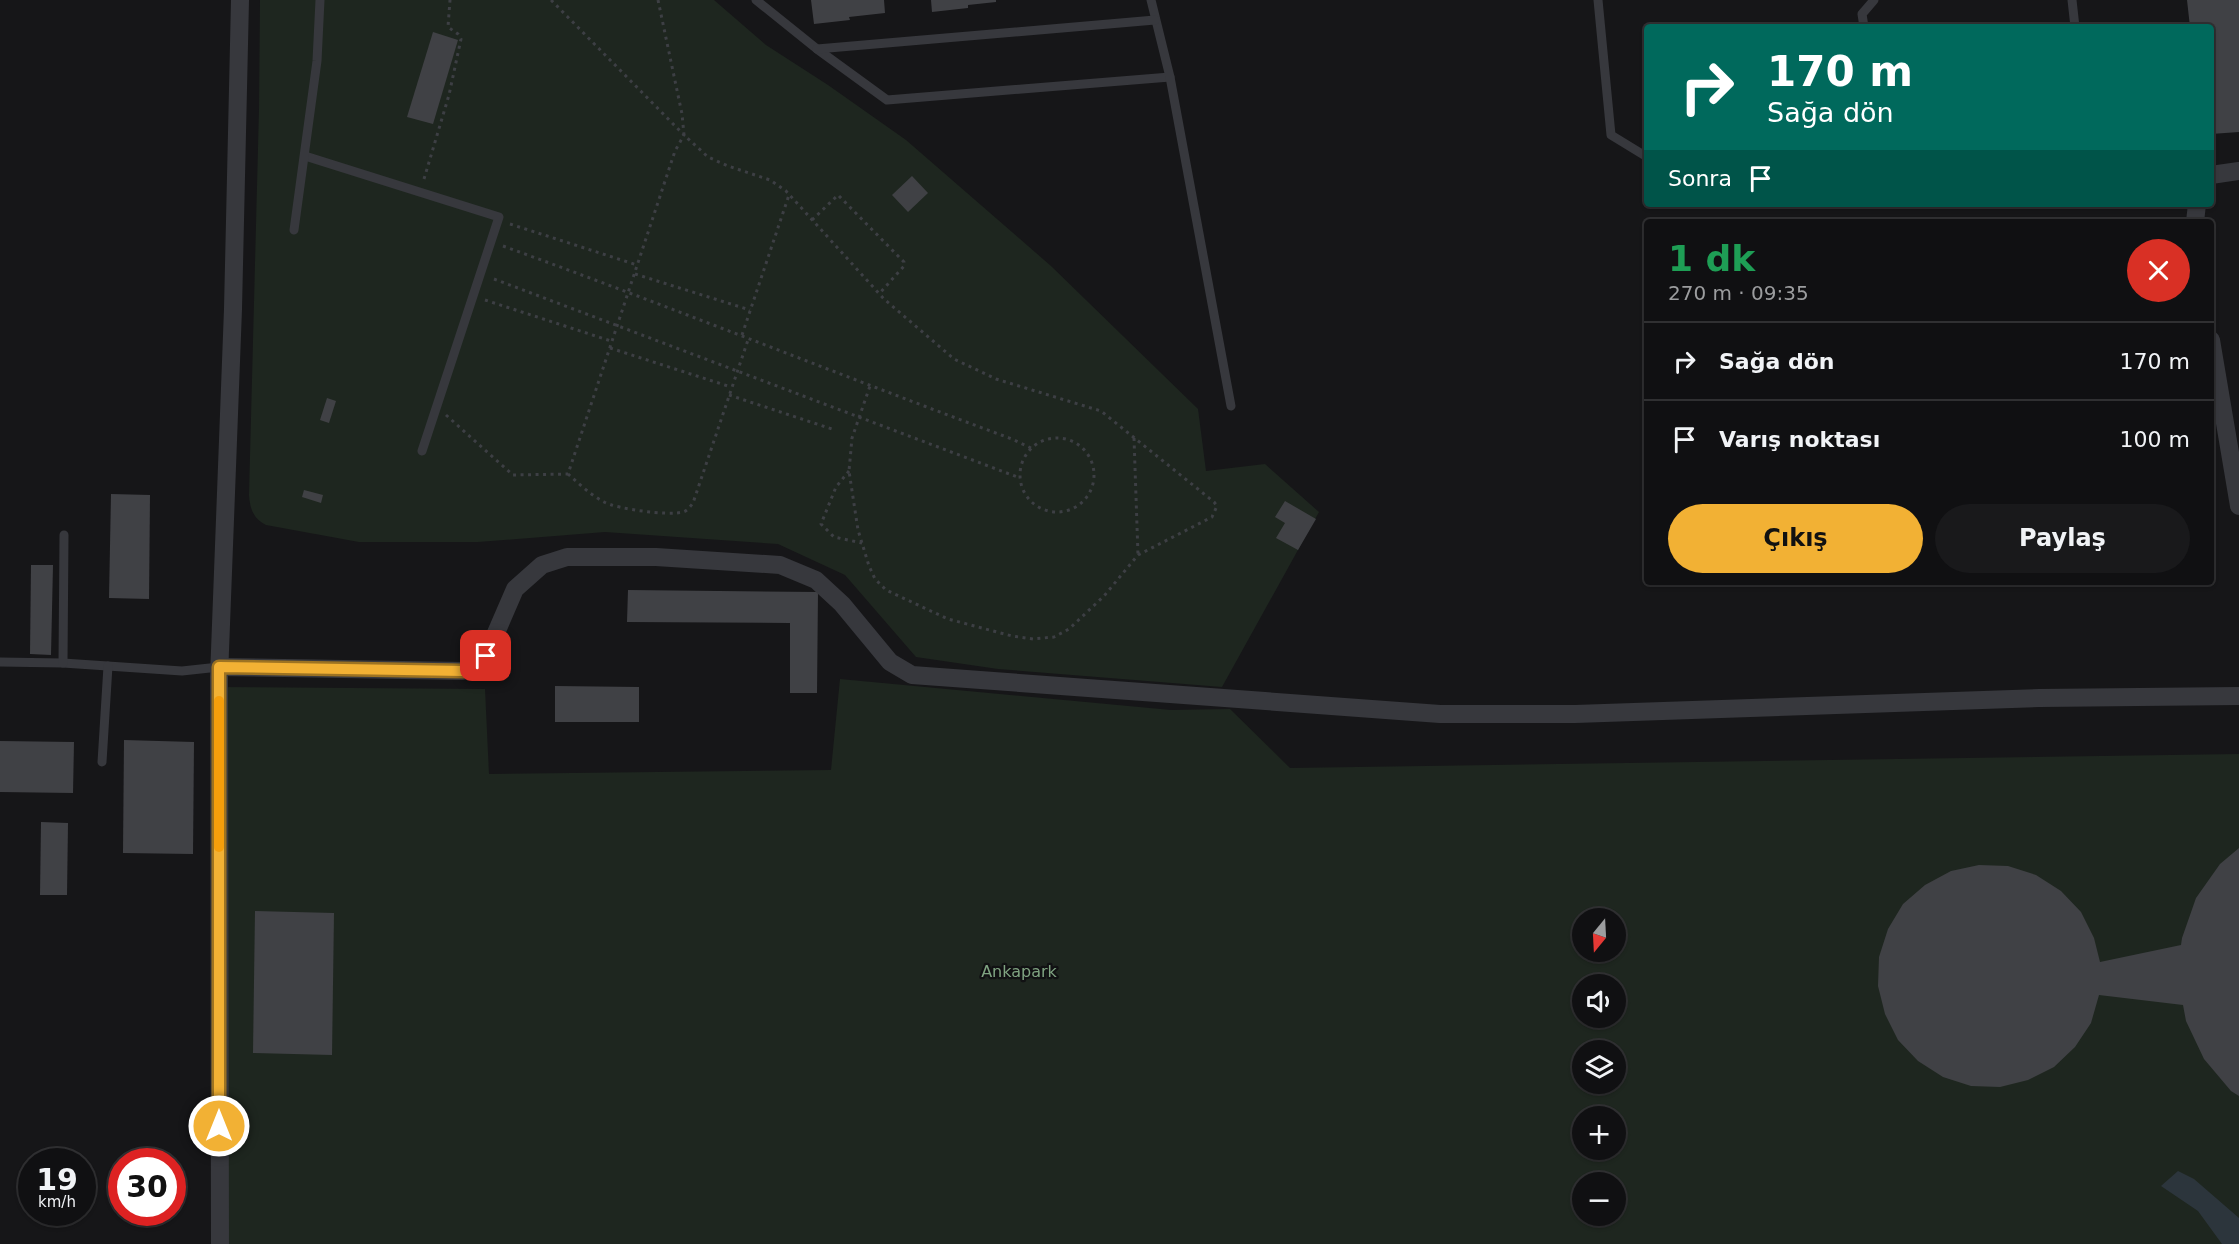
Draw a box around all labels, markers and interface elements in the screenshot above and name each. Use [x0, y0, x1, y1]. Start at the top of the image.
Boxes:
text: 170 m [1767, 47, 1913, 96]
icon: right [1668, 48, 1746, 126]
text: Sağa dön [1767, 97, 1894, 128]
icon: arrive [1744, 162, 1777, 195]
text: Sonra [1668, 166, 1732, 191]
text: 1 dk [1668, 238, 1755, 279]
button: close [2127, 239, 2190, 302]
text: 270 m · 09:35 [1668, 281, 1809, 305]
icon: right [1668, 345, 1701, 378]
text: Sağa dön [1719, 349, 1834, 374]
text: 170 m [2120, 349, 2190, 374]
icon: arrive [1668, 423, 1701, 456]
text: Varış noktası [1719, 427, 1880, 452]
text: 100 m [2120, 427, 2190, 452]
button: Çıkış [1668, 504, 1923, 573]
button: Paylaş [1935, 504, 2190, 573]
pin [460, 630, 511, 681]
icon: arrive [469, 639, 502, 672]
north arrow [1572, 908, 1626, 962]
map controls [1572, 908, 1626, 1226]
park label: Ankapark [981, 962, 1058, 981]
button: sound [1572, 974, 1626, 1028]
button: layers [1572, 1040, 1626, 1094]
position arrow [187, 1094, 251, 1158]
button: + [1572, 1106, 1626, 1160]
speed limit sign: 30 [108, 1148, 186, 1226]
text: 19 [36, 1162, 78, 1197]
button: − [1572, 1172, 1626, 1226]
text: km/h [38, 1193, 76, 1211]

